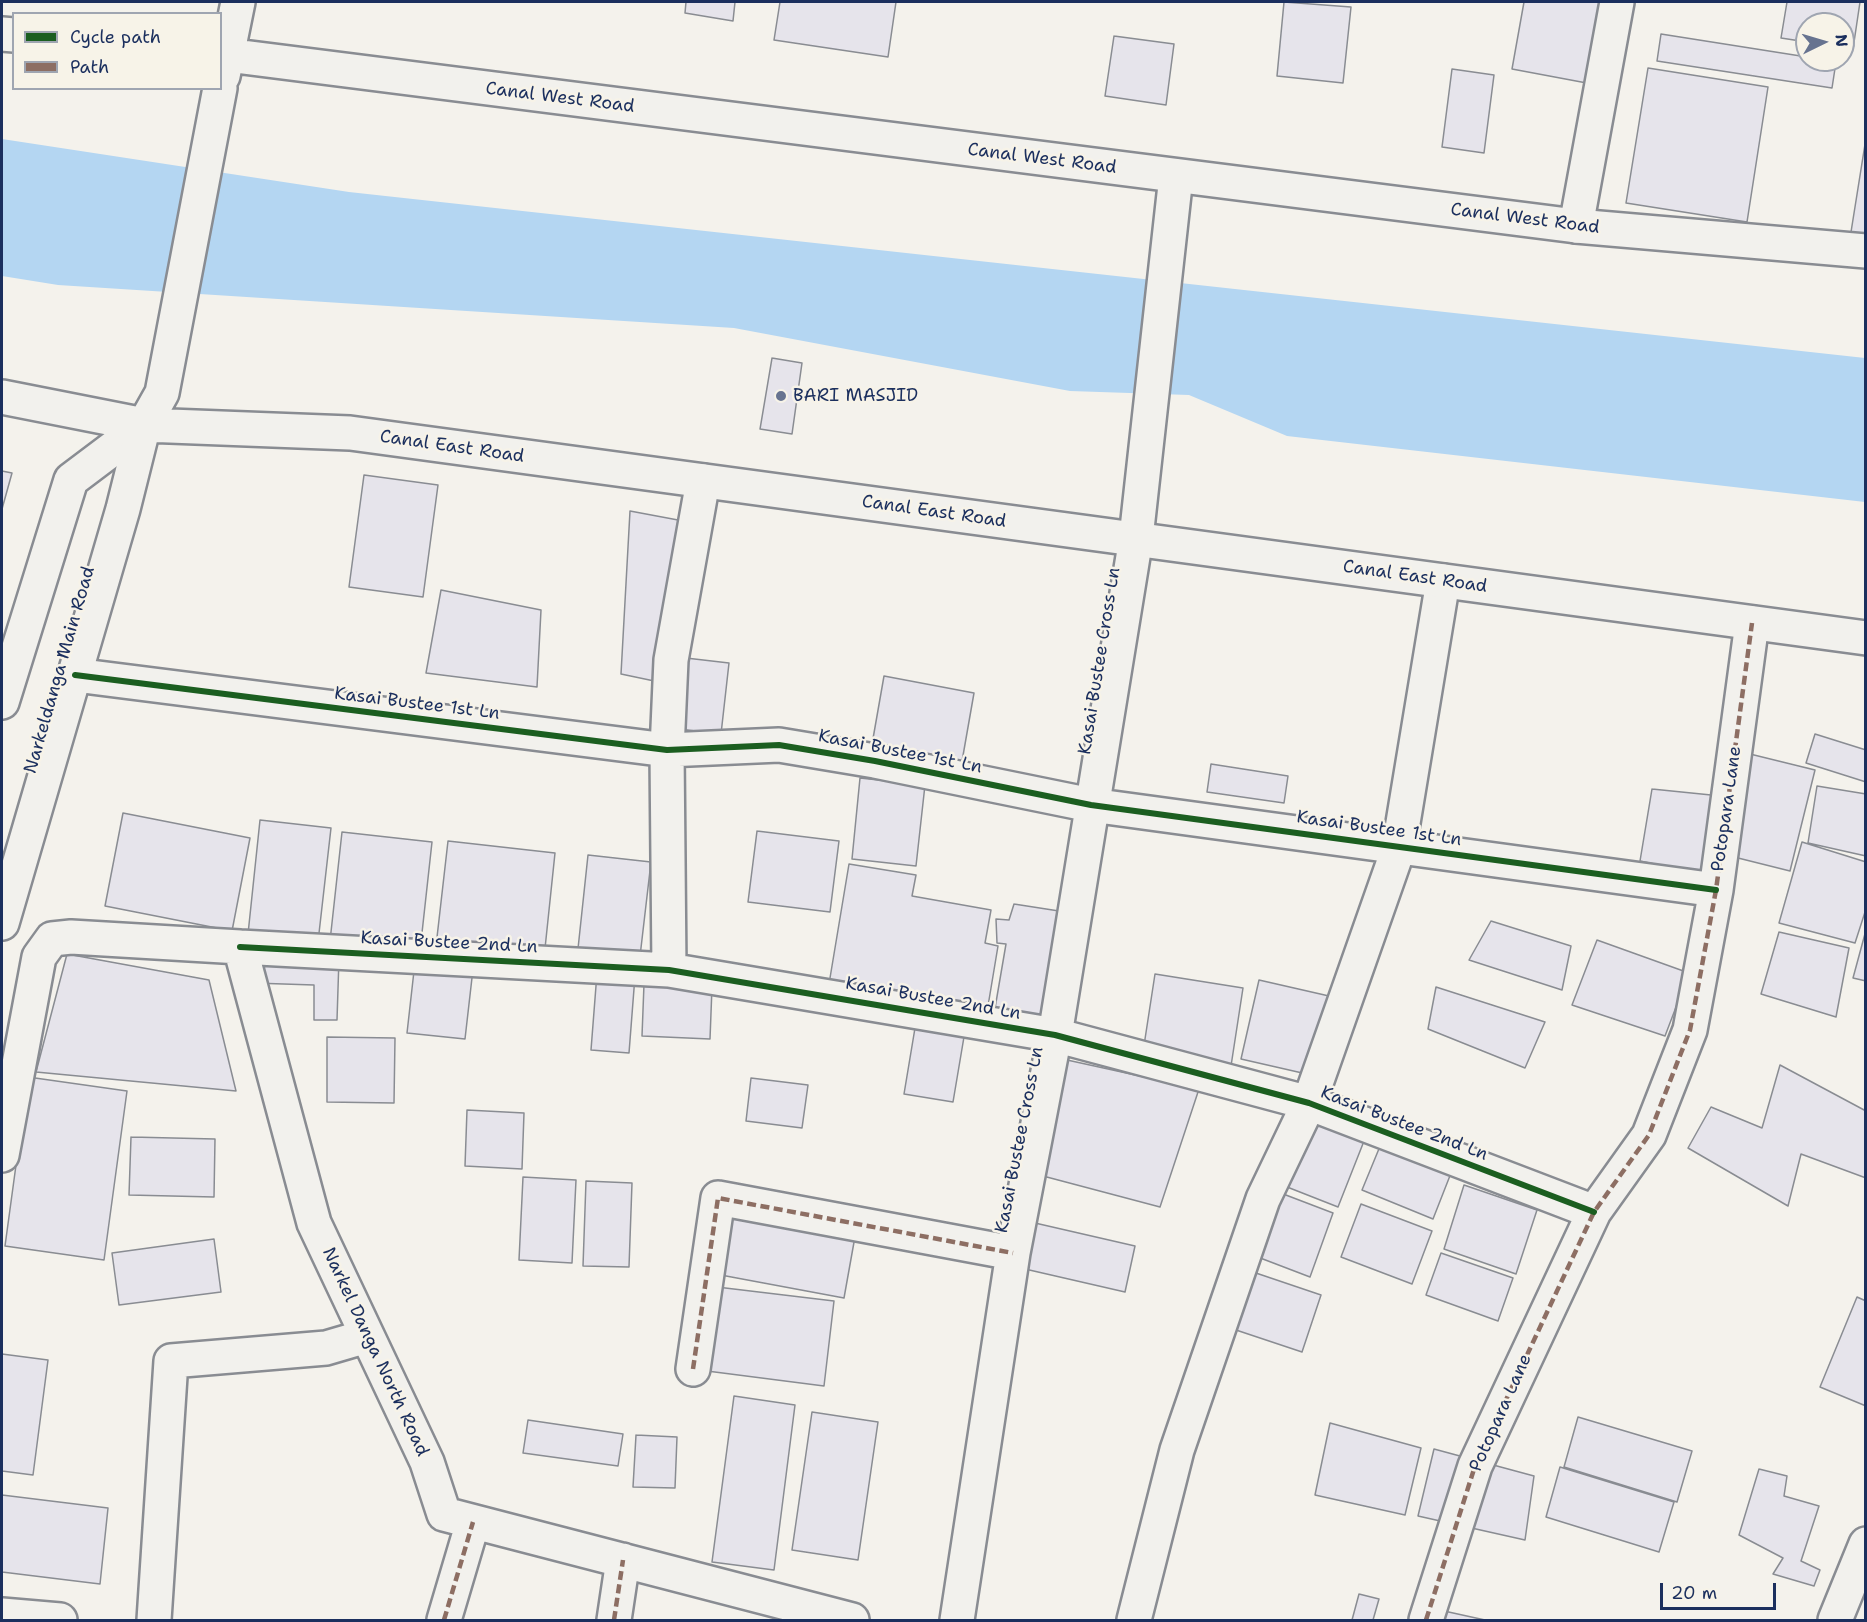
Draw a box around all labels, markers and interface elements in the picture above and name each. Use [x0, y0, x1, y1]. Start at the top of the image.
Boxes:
legend [12, 12, 222, 90]
north arrow [1795, 12, 1855, 72]
text: Cycle path [70, 25, 161, 49]
text: N [1830, 33, 1852, 48]
text: Path [70, 55, 109, 79]
street label: Canal West Road [484, 78, 636, 118]
street label: Canal West Road [966, 139, 1118, 179]
street label: Canal West Road [1449, 199, 1601, 239]
place label: BARI MASJID [793, 385, 918, 407]
marker: BARI MASJID [774, 389, 788, 403]
street label: Canal East Road [378, 426, 526, 468]
street label: Canal East Road [860, 491, 1008, 533]
street label: Canal East Road [1341, 556, 1489, 598]
street label: Narkeldanga Main Road [20, 564, 100, 776]
street label: Kasai Bustee Cross Ln [1075, 566, 1125, 756]
street label: Kasai Bustee 1st Ln [333, 683, 501, 725]
street label: Kasai Bustee 1st Ln [816, 726, 984, 778]
street label: Potopara Lane [1707, 745, 1747, 873]
street label: Kasai Bustee 1st Ln [1295, 807, 1463, 851]
street label: Kasai Bustee 2nd Ln [360, 928, 538, 958]
street label: Kasai Bustee 2nd Ln [844, 973, 1022, 1025]
street label: Kasai Bustee Cross Ln [991, 1045, 1049, 1235]
street label: Kasai Bustee 2nd Ln [1317, 1082, 1491, 1166]
street label: Narkel Danga North Road [317, 1244, 433, 1460]
street label: Potopara Lane [1465, 1351, 1537, 1475]
scale bar [1663, 1571, 1778, 1609]
text: 20 m [1671, 1581, 1717, 1605]

